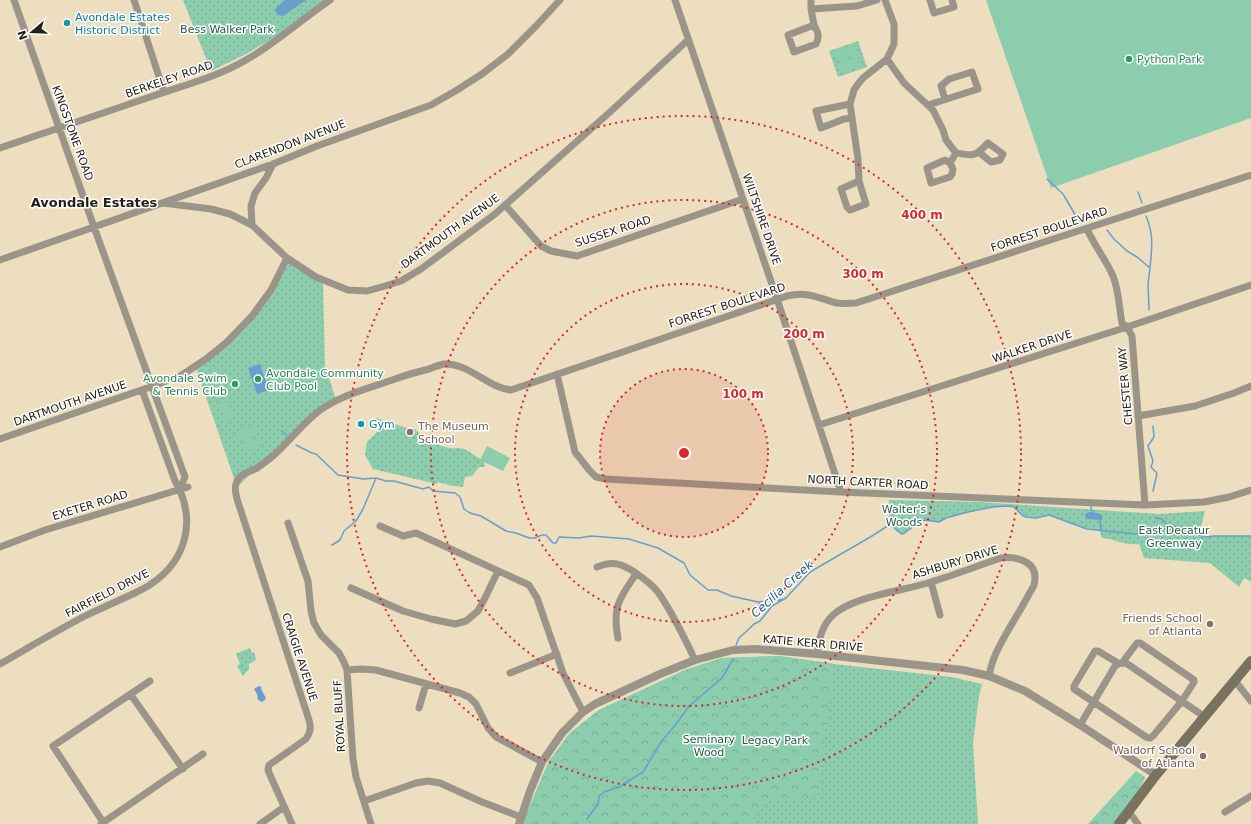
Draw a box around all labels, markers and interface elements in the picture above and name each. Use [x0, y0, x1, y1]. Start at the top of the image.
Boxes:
place label: Avondale Estates Historic District [75, 11, 170, 37]
north arrow [12, 12, 52, 52]
marker: Avondale Estates Historic District [62, 18, 72, 28]
park label: Bess Walker Park [180, 23, 275, 36]
text: N [15, 29, 31, 42]
place label: Python Park [1137, 53, 1203, 66]
marker: Python Park [1124, 54, 1134, 64]
street label: BERKELEY ROAD [124, 58, 215, 101]
street label: KINGSTONE ROAD [49, 84, 96, 183]
street label: CLARENDON AVENUE [233, 117, 348, 172]
street label: WILTSHIRE DRIVE [740, 172, 783, 267]
street label: DARTMOUTH AVENUE [399, 191, 502, 272]
district label: Avondale Estates [31, 195, 158, 210]
street label: FORREST BOULEVARD [989, 204, 1109, 255]
text: 400 m [901, 208, 943, 222]
street label: SUSSEX ROAD [574, 213, 653, 250]
text: 300 m [842, 267, 884, 281]
street label: FORREST BOULEVARD [667, 280, 787, 331]
text: 200 m [783, 327, 825, 341]
street label: WALKER DRIVE [991, 327, 1074, 365]
street label: CHESTER WAY [1116, 346, 1135, 426]
place label: Avondale Community Club Pool [266, 367, 384, 393]
place label: Avondale Swim & Tennis Club [143, 372, 227, 398]
marker: Avondale Community Club Pool [253, 374, 263, 384]
street label: DARTMOUTH AVENUE [12, 378, 128, 429]
marker: Avondale Swim & Tennis Club [230, 379, 240, 389]
text: 100 m [722, 387, 764, 401]
place label: Gym [369, 418, 395, 431]
marker: Gym [356, 419, 366, 429]
place label: The Museum School [417, 420, 489, 446]
marker: The Museum School [405, 427, 415, 437]
centre of rings [677, 446, 691, 460]
street label: NORTH CARTER ROAD [807, 473, 929, 492]
street label: EXETER ROAD [51, 488, 130, 523]
park label: Walter's Woods [882, 503, 926, 529]
park label: East Decatur Greenway [1138, 524, 1210, 550]
street label: ASHBURY DRIVE [911, 543, 1000, 582]
water label: Cecilia Creek [748, 557, 817, 620]
street label: FAIRFIELD DRIVE [63, 567, 151, 620]
street label: CRAIGIE AVENUE [279, 611, 320, 703]
place label: Friends School of Atlanta [1122, 612, 1202, 638]
marker: Friends School of Atlanta [1205, 619, 1215, 629]
street label: KATIE KERR DRIVE [762, 633, 864, 654]
street label: ROYAL BLUFF [331, 679, 348, 753]
park label: Seminary Wood [683, 733, 736, 759]
park label: Legacy Park [742, 734, 809, 747]
place label: Waldorf School of Atlanta [1113, 744, 1195, 770]
marker: Waldorf School of Atlanta [1198, 751, 1208, 761]

